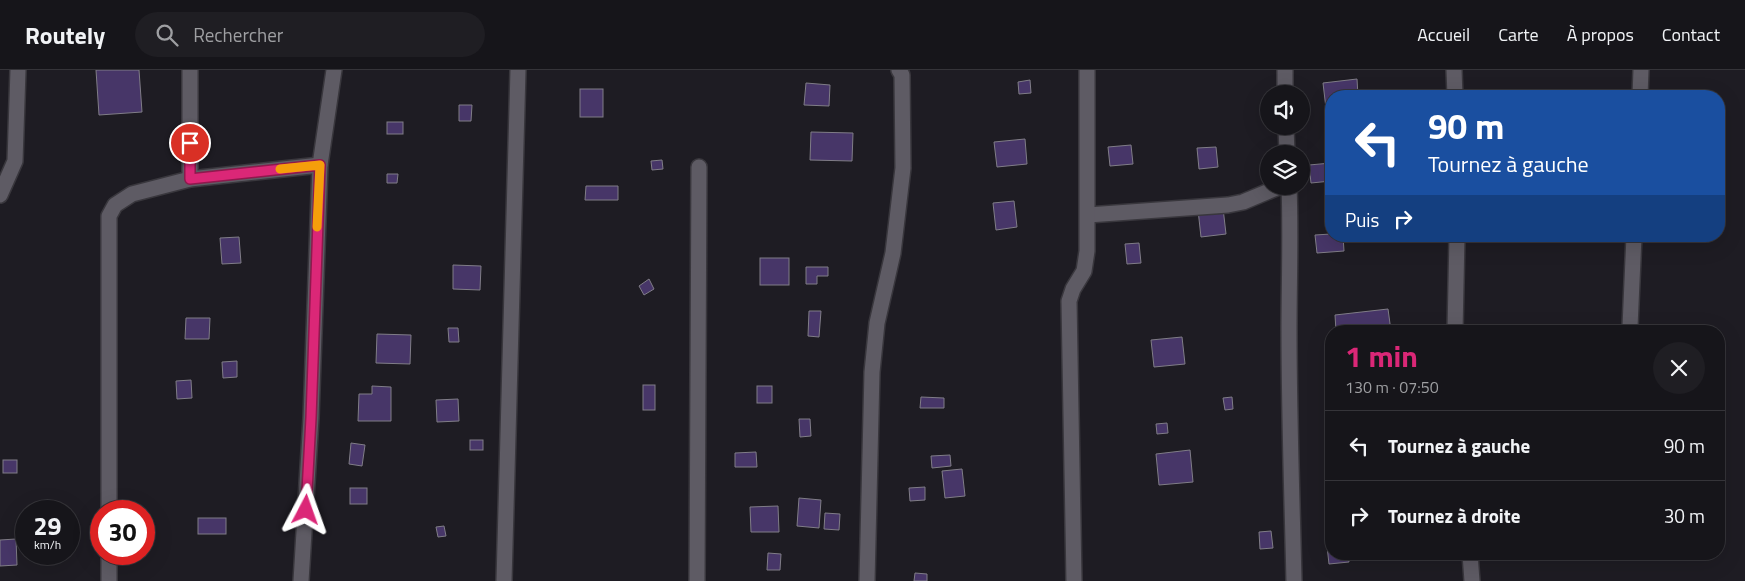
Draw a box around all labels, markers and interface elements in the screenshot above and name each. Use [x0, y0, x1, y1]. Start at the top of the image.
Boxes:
search box [135, 12, 485, 57]
text: Routely [25, 17, 105, 53]
text: Rechercher [193, 20, 283, 49]
icon: search [153, 21, 181, 49]
text: Accueil [1417, 21, 1470, 48]
text: Carte [1498, 21, 1539, 48]
text: À propos [1567, 21, 1634, 48]
text: Contact [1662, 21, 1720, 48]
map controls [1260, 85, 1310, 195]
button: sound [1260, 85, 1310, 135]
text: 90 m [1428, 99, 1504, 153]
icon: left [1345, 110, 1410, 175]
pin [169, 122, 211, 164]
icon: arrive [176, 129, 204, 157]
button: layers [1260, 145, 1310, 195]
text: Tournez à gauche [1428, 147, 1589, 181]
text: Puis [1345, 205, 1379, 234]
icon: right [1389, 205, 1417, 233]
text: 1 min [1345, 333, 1418, 379]
button: close [1653, 342, 1705, 394]
text: 130 m · 07:50 [1345, 375, 1439, 399]
text: Tournez à gauche [1388, 431, 1530, 460]
text: 90 m [1664, 431, 1705, 460]
icon: left [1345, 432, 1373, 460]
position arrow [279, 483, 331, 535]
speed limit sign: 30 [90, 500, 155, 565]
text: Tournez à droite [1388, 501, 1520, 530]
text: 30 m [1664, 501, 1705, 530]
icon: right [1345, 502, 1373, 530]
text: 29 [33, 507, 62, 545]
text: km/h [34, 535, 61, 554]

